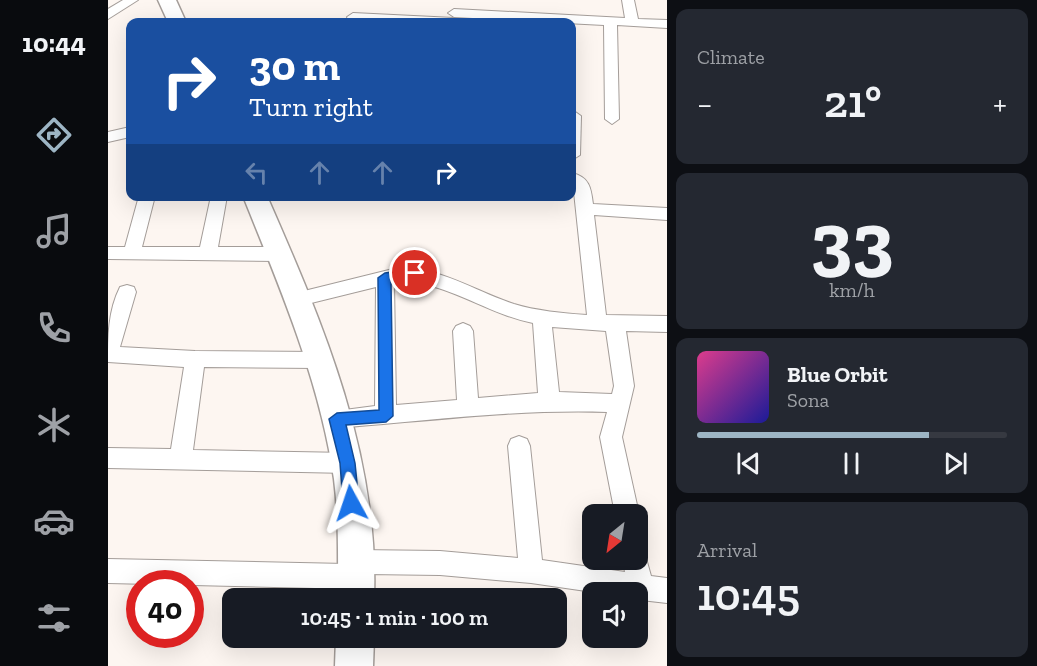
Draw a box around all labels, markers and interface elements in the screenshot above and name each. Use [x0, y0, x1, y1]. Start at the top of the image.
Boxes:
text: 10:44 [22, 27, 86, 59]
text: 30 m [249, 40, 340, 91]
icon: right [150, 42, 228, 120]
text: Climate [697, 45, 765, 69]
text: 21° [824, 75, 882, 129]
text: − [697, 84, 712, 123]
text: + [993, 84, 1007, 123]
text: Turn right [249, 91, 373, 123]
icon: directions [33, 114, 75, 156]
icon: left [240, 156, 273, 189]
icon: ahead [303, 156, 336, 189]
icon: ahead [366, 156, 399, 189]
icon: right [429, 156, 462, 189]
text: 33 [810, 192, 894, 286]
icon: music [33, 210, 75, 252]
pin [389, 247, 440, 298]
icon: arrive [398, 256, 431, 289]
text: km/h [829, 278, 875, 302]
icon: phone [33, 307, 75, 349]
text: Blue Orbit [787, 361, 887, 388]
text: Sona [787, 388, 829, 412]
icon: climate [33, 404, 75, 446]
icon: previous [732, 447, 765, 480]
icon: pause [835, 447, 868, 480]
icon: next [939, 447, 972, 480]
position arrow [319, 471, 383, 535]
icon: car [33, 500, 75, 542]
north arrow [582, 504, 648, 570]
map controls [582, 504, 648, 648]
text: Arrival [697, 538, 757, 562]
text: 10:45 [697, 568, 800, 622]
speed limit sign: 40 [126, 570, 204, 648]
button: sound [582, 582, 648, 648]
icon: filters [33, 597, 75, 639]
text: 10:45 · 1 min · 100 m [301, 604, 488, 631]

